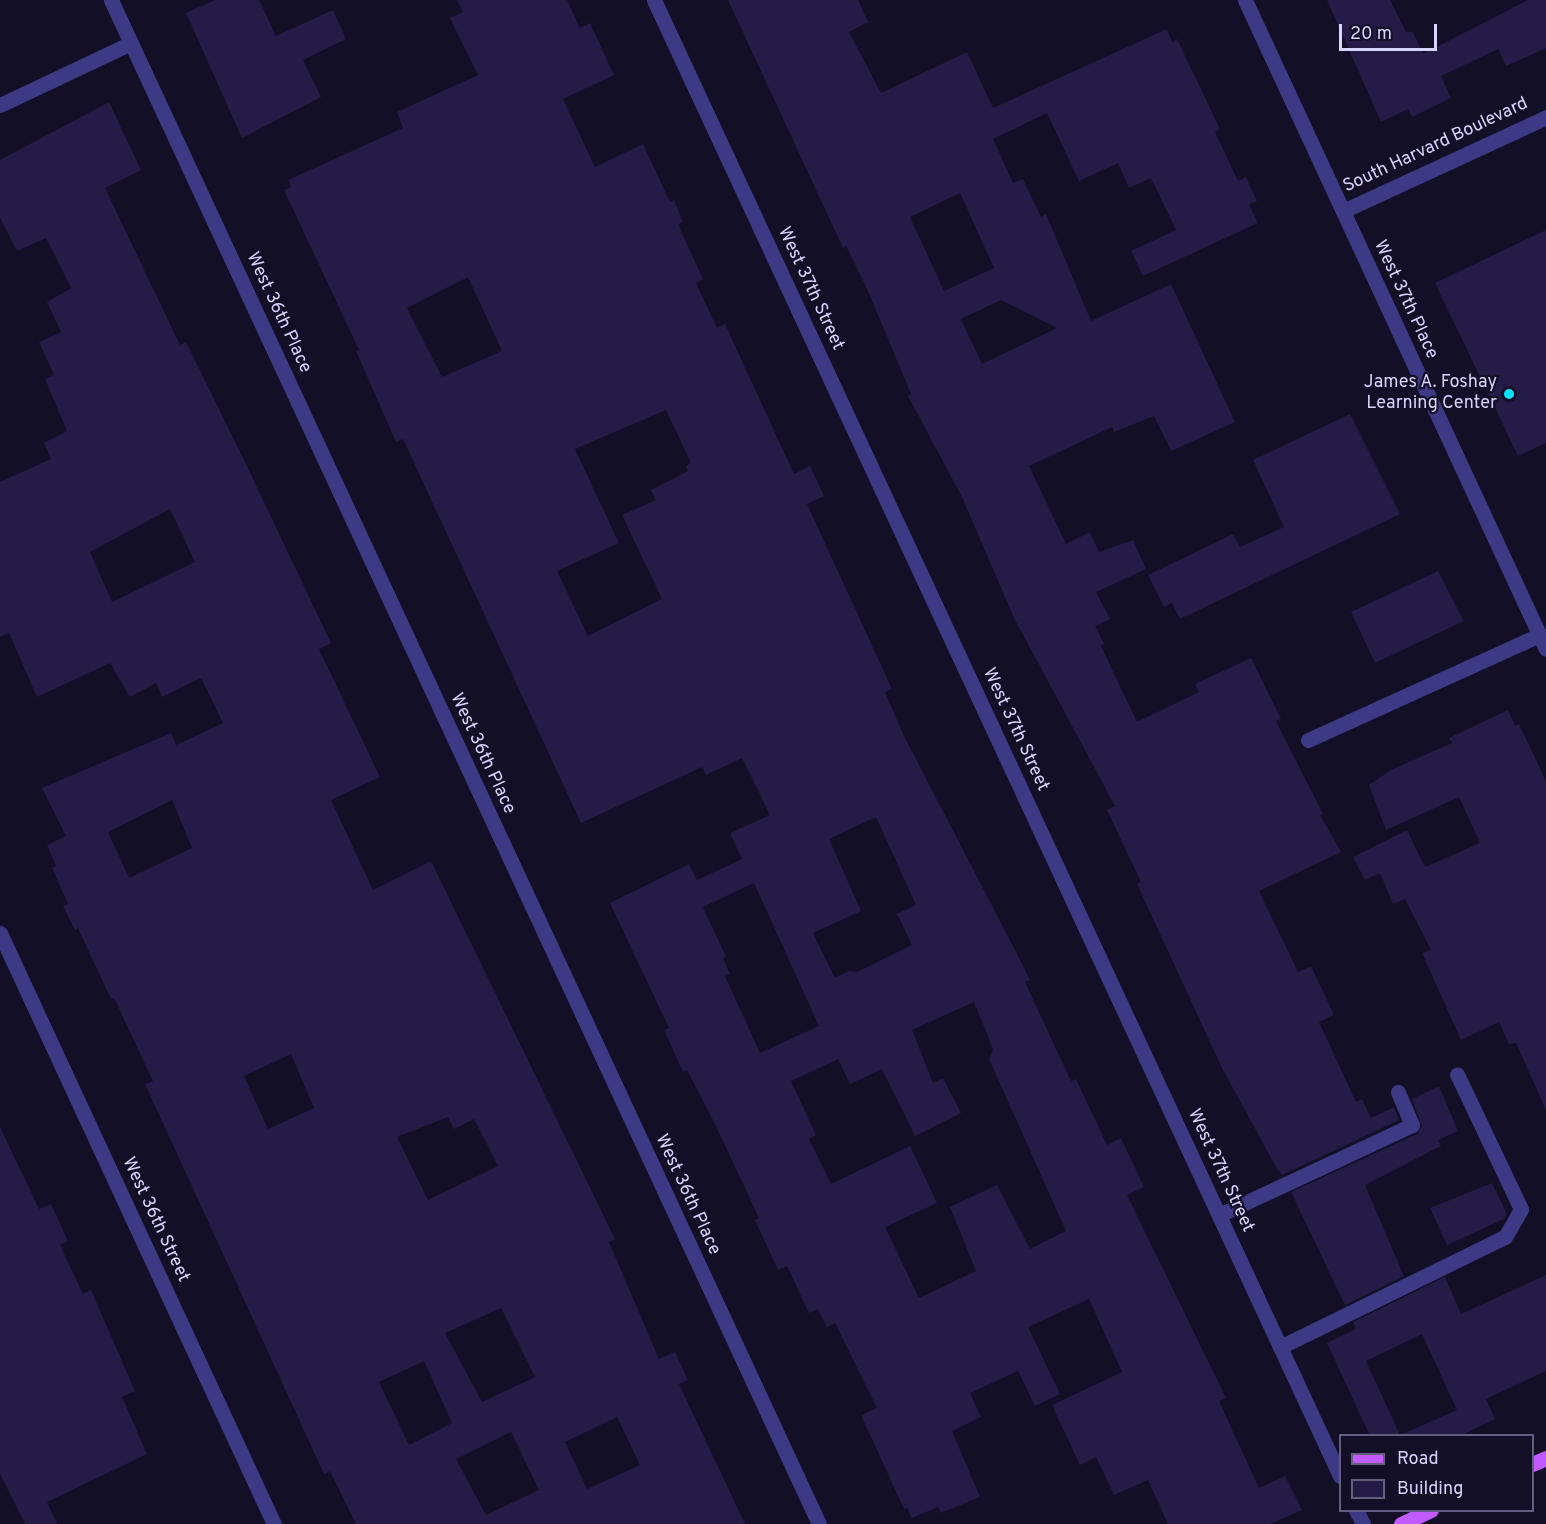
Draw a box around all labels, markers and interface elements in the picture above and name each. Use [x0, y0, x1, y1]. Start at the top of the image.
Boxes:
scale bar [1342, 12, 1440, 50]
text: 20 m [1350, 23, 1392, 46]
street label: South Harvard Boulevard [1340, 94, 1532, 198]
street label: West 37th Street [772, 224, 848, 354]
street label: West 37th Place [1368, 237, 1442, 363]
street label: West 36th Place [241, 249, 315, 377]
place label: James A. Foshay Learning Center [1363, 373, 1497, 416]
marker: James A. Foshay Learning Center [1502, 387, 1516, 401]
street label: West 37th Street [977, 665, 1053, 795]
street label: West 36th Place [445, 690, 519, 818]
street label: West 37th Street [1182, 1106, 1258, 1236]
street label: West 36th Place [650, 1131, 724, 1259]
street label: West 36th Street [117, 1154, 193, 1286]
legend [1339, 1434, 1534, 1512]
text: Road [1397, 1448, 1439, 1471]
text: Building [1397, 1478, 1463, 1501]

